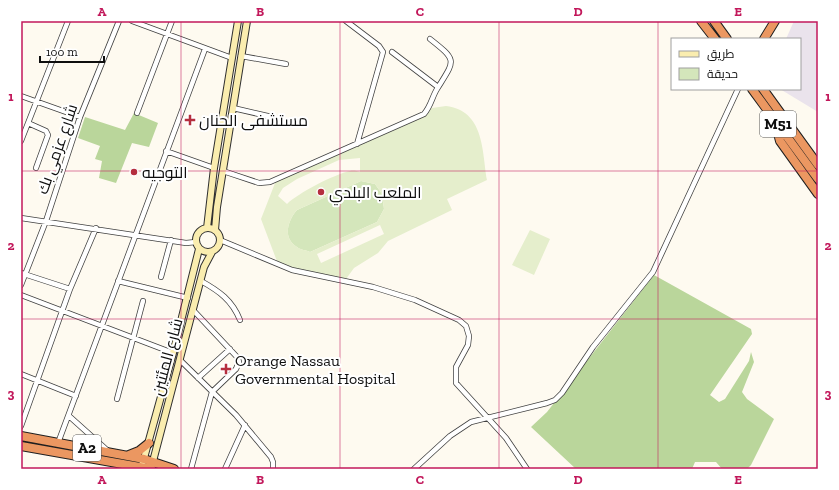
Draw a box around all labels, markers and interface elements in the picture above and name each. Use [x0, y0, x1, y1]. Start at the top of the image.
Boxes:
text: A [98, 4, 107, 19]
text: B [256, 4, 264, 19]
text: C [416, 4, 424, 19]
text: D [573, 4, 583, 19]
text: E [734, 4, 742, 19]
scale bar [40, 38, 104, 64]
legend [671, 38, 801, 90]
text: 100 m [46, 45, 78, 59]
text: طريق [707, 47, 735, 61]
text: حديقة [707, 67, 738, 81]
text: 1 [8, 89, 14, 104]
text: 1 [825, 89, 831, 104]
street label: شارع عزمي بك [33, 101, 85, 198]
place label: مستشفى الحنان [199, 111, 308, 131]
road number: M51 [760, 111, 796, 137]
marker: مستشفى الحنان [184, 114, 196, 126]
place label: التوجيه [142, 163, 188, 182]
marker: التوجيه [129, 167, 139, 177]
place label: الملعب البلدي [329, 183, 422, 206]
marker: الملعب البلدي [316, 187, 326, 197]
text: 2 [8, 238, 15, 253]
text: 2 [825, 238, 832, 253]
street label: شارع المئتين [148, 316, 188, 398]
place label: Orange Nassau Governmental Hospital [235, 351, 395, 388]
marker: Orange Nassau Governmental Hospital [220, 363, 232, 375]
text: 3 [8, 386, 15, 401]
text: 3 [825, 386, 832, 401]
road number: A2 [73, 435, 101, 461]
text: A [98, 472, 107, 487]
text: B [256, 472, 264, 487]
text: C [416, 472, 424, 487]
text: D [573, 472, 583, 487]
text: E [734, 472, 742, 487]

